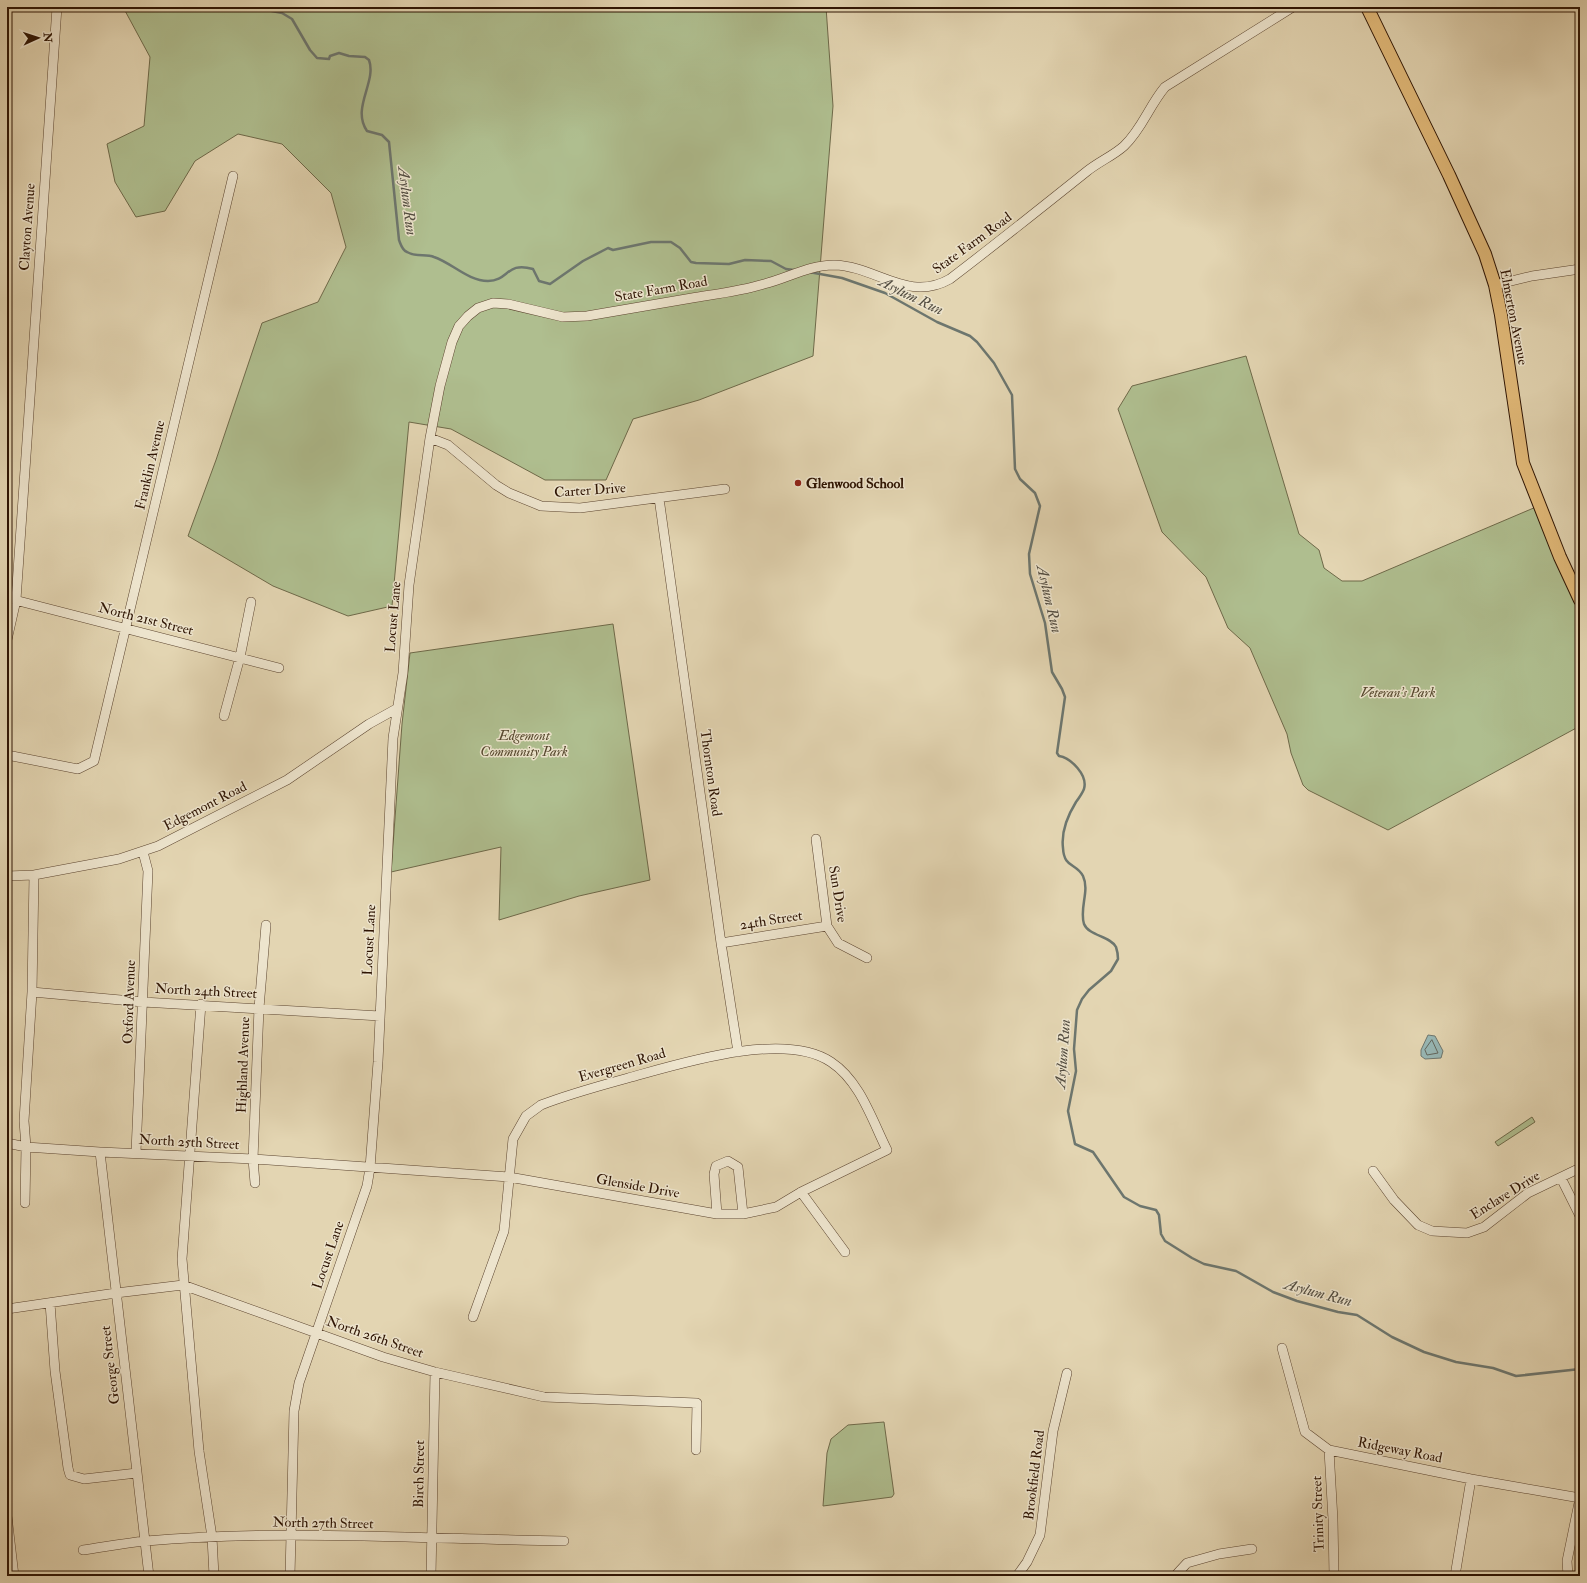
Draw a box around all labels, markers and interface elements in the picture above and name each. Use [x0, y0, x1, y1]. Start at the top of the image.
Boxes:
north arrow [18, 18, 58, 58]
text: N [41, 31, 54, 44]
water label: Asylum Run [393, 163, 421, 237]
street label: Clayton Avenue [15, 183, 40, 271]
street label: State Farm Road [929, 208, 1015, 277]
street label: Elmerton Avenue [1496, 268, 1532, 367]
water label: Asylum Run [874, 271, 946, 320]
street label: State Farm Road [613, 272, 709, 306]
street label: Franklin Avenue [131, 418, 169, 511]
place label: Glenwood School [806, 475, 904, 492]
marker: Glenwood School [793, 478, 803, 488]
street label: Carter Drive [554, 479, 627, 501]
water label: Asylum Run [1032, 561, 1066, 635]
street label: Locust Lane [381, 581, 405, 653]
street label: North 21st Street [97, 599, 196, 639]
park label: Veteran's Park [1360, 684, 1436, 701]
park label: Edgemont Community Park [480, 727, 568, 760]
street label: Thornton Road [696, 728, 726, 818]
street label: Edgemont Road [161, 778, 250, 834]
street label: Sun Drive [825, 864, 851, 924]
street label: Locust Lane [359, 904, 379, 976]
street label: 24th Street [738, 907, 804, 933]
street label: Oxford Avenue [119, 959, 139, 1044]
street label: North 24th Street [155, 980, 258, 1002]
street label: Highland Avenue [233, 1016, 253, 1113]
water label: Asylum Run [1051, 1019, 1075, 1091]
street label: Evergreen Road [576, 1044, 668, 1086]
street label: North 25th Street [138, 1131, 240, 1153]
street label: Enclave Drive [1467, 1167, 1543, 1223]
street label: Glenside Drive [595, 1170, 681, 1202]
street label: Locust Lane [308, 1218, 348, 1291]
water label: Asylum Run [1280, 1274, 1354, 1311]
street label: North 26th Street [324, 1312, 426, 1362]
street label: George Street [97, 1324, 123, 1405]
street label: Brookfield Road [1020, 1429, 1048, 1521]
street label: Ridgeway Road [1356, 1433, 1444, 1468]
street label: Birch Street [410, 1440, 428, 1508]
street label: Trinity Street [1308, 1475, 1329, 1552]
street label: North 27th Street [272, 1514, 374, 1532]

